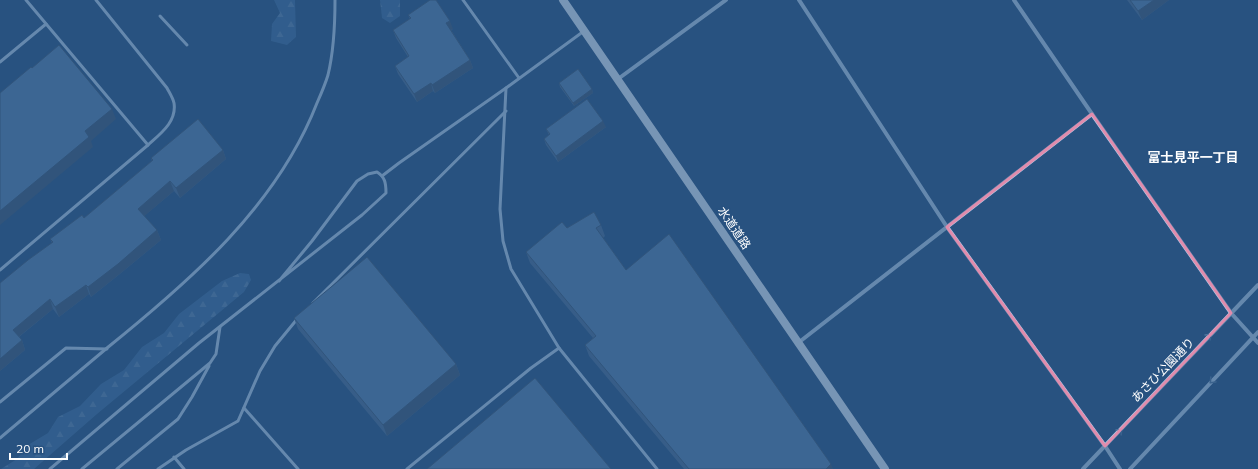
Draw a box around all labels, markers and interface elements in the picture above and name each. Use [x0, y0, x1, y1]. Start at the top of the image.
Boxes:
district label: 富士見平一丁目 [1147, 149, 1239, 165]
street label: 水道道路 [715, 204, 754, 252]
one-way arrow [1204, 333, 1212, 341]
street label: あさひ公園通り [1128, 334, 1197, 405]
one-way arrow [1209, 376, 1217, 384]
one-way arrow [1115, 428, 1122, 436]
scale bar [10, 435, 67, 461]
text: 20 m [16, 441, 44, 456]

